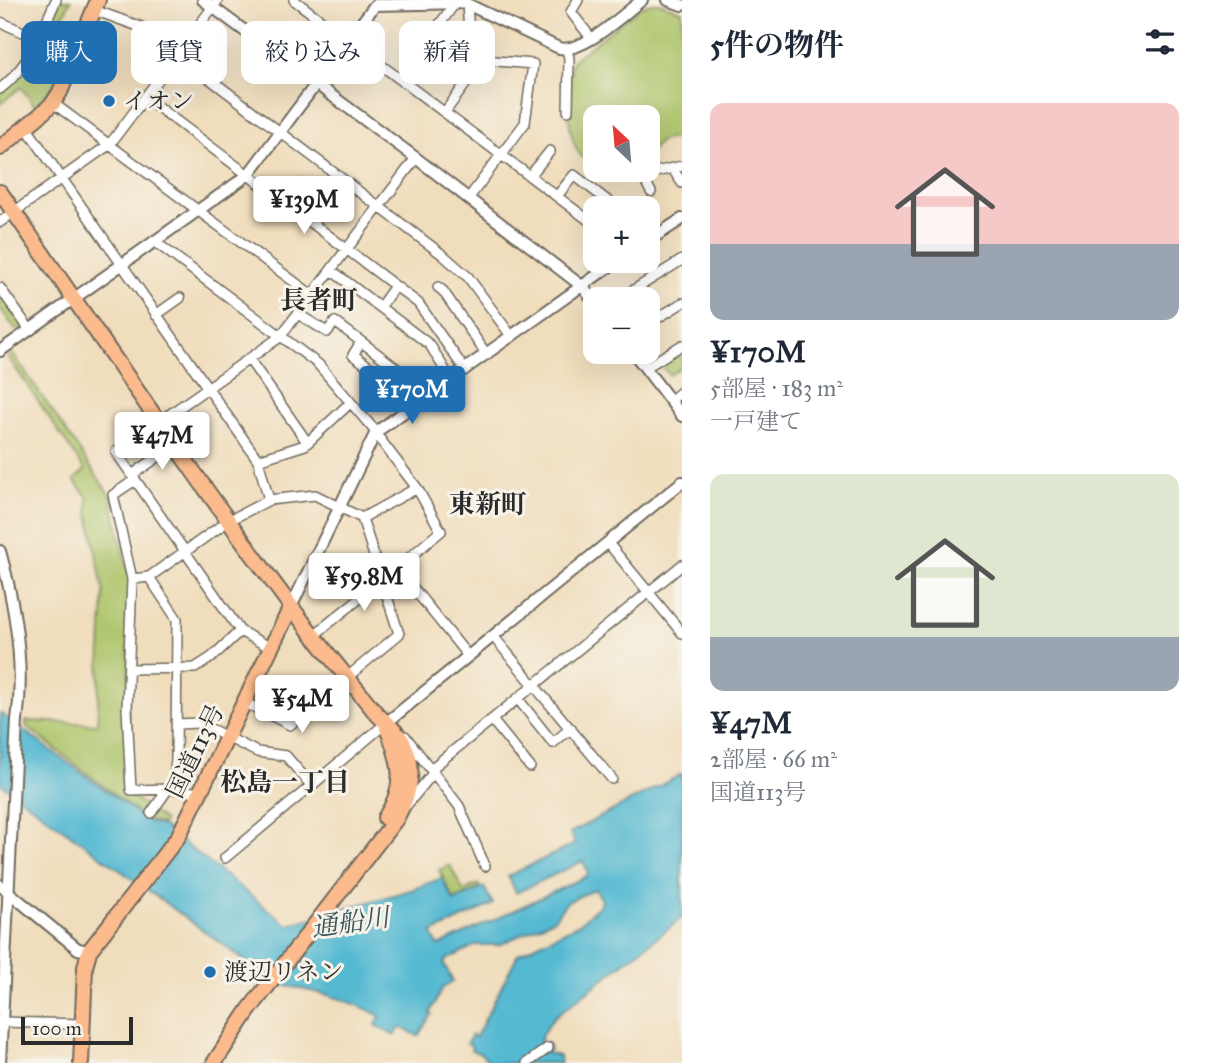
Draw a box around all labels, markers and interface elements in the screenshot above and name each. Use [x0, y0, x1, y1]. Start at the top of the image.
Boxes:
chip: 購入 [21, 21, 117, 84]
chip: 賃貸 [131, 21, 227, 84]
chip: 絞り込み [241, 21, 385, 84]
chip: 新着 [399, 21, 495, 84]
icon: filters [1141, 23, 1179, 61]
text: 5件の物件 [710, 27, 844, 63]
place label: イオン [123, 86, 194, 116]
marker: イオン [101, 93, 117, 109]
north arrow [583, 105, 660, 182]
map controls [583, 105, 660, 364]
icon: home [882, 149, 1008, 275]
pin: ¥139M [255, 176, 353, 236]
text: ¥139M [269, 185, 339, 213]
button: + [583, 196, 660, 273]
district label: 長者町 [280, 284, 358, 316]
button: − [583, 287, 660, 364]
text: ¥170M [710, 334, 806, 370]
pin: ¥170M [363, 366, 461, 426]
text: 5部屋 · 183 m² [710, 374, 843, 402]
text: ¥170M [375, 375, 449, 403]
text: 一戸建て [710, 407, 802, 435]
pin: ¥47M [121, 412, 203, 472]
text: ¥47M [131, 421, 193, 449]
district label: 東新町 [449, 488, 527, 520]
icon: home [882, 520, 1008, 646]
pin: ¥59.8M [307, 554, 421, 613]
text: ¥59.8M [325, 562, 403, 590]
pin: ¥54M [261, 676, 343, 735]
text: ¥54M [271, 684, 333, 712]
street label: 国道113号 [159, 699, 231, 803]
text: ¥47M [710, 705, 792, 741]
text: 2部屋 · 66 m² [710, 745, 837, 773]
district label: 松島一丁目 [220, 766, 350, 798]
text: 国道113号 [710, 778, 806, 806]
water label: 通船川 [309, 900, 394, 943]
place label: 渡辺リネン [224, 957, 344, 987]
marker: 渡辺リネン [202, 964, 218, 980]
scale bar [21, 1014, 133, 1046]
text: 100 m [32, 1017, 82, 1040]

